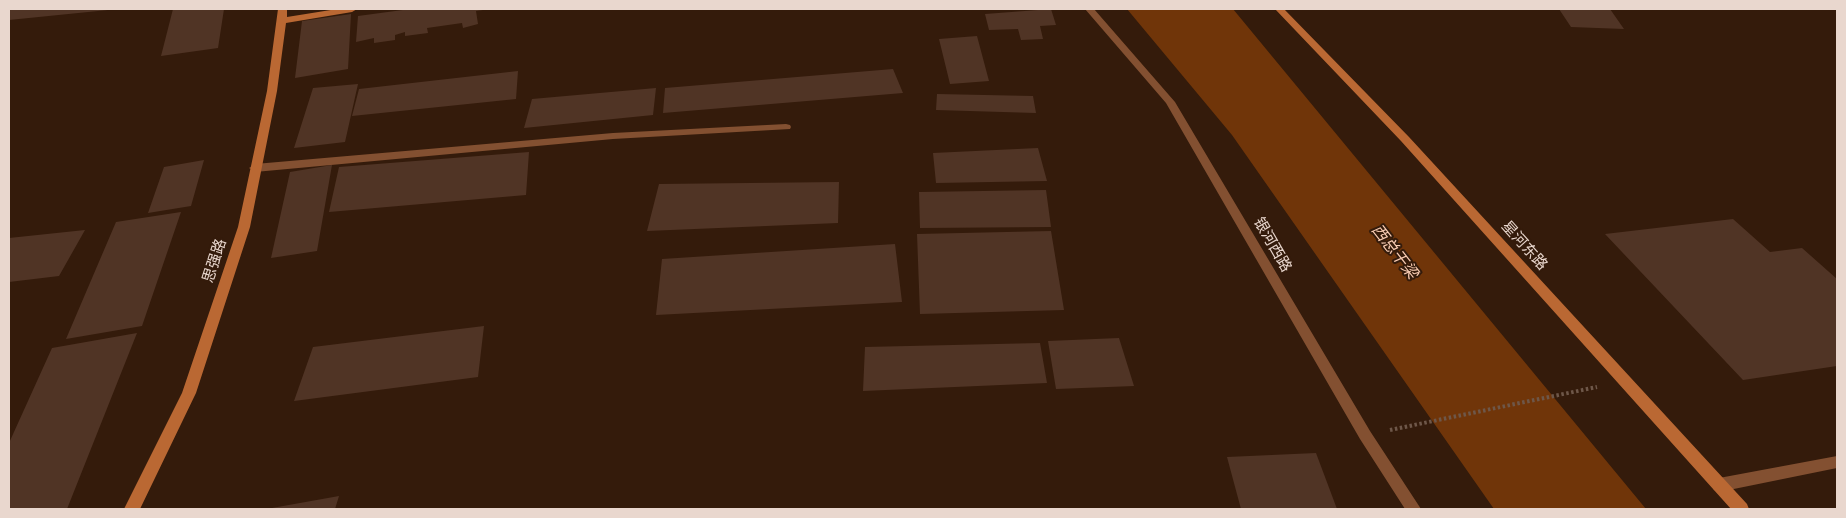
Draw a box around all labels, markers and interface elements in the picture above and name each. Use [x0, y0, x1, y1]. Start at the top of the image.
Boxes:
street label: 银河西路 [1249, 215, 1295, 275]
street label: 星河东路 [1497, 218, 1551, 274]
water label: 西总干梁 [1367, 221, 1421, 283]
street label: 思强路 [199, 237, 231, 285]

